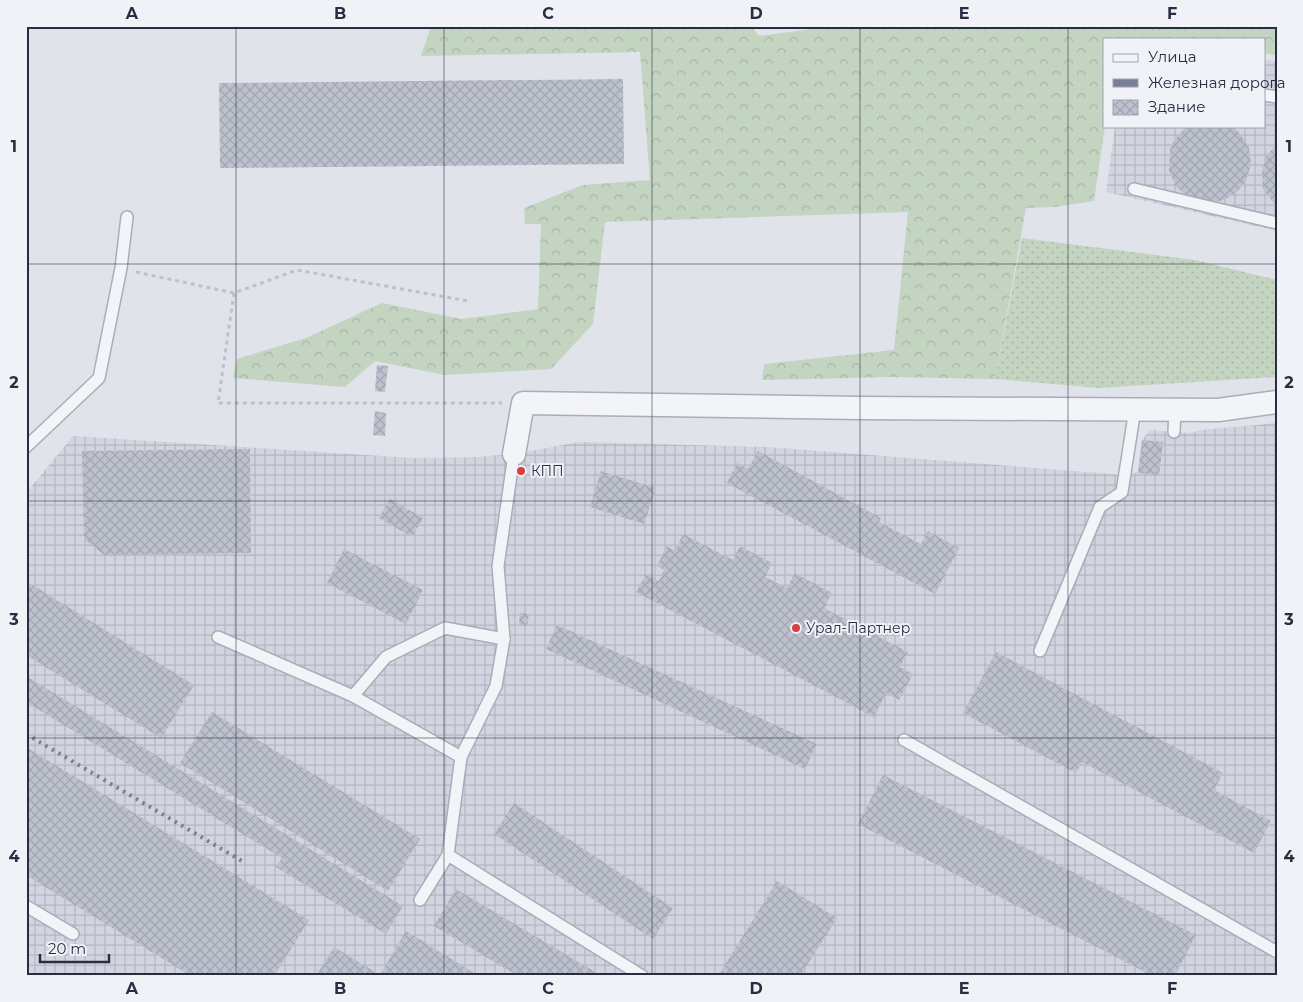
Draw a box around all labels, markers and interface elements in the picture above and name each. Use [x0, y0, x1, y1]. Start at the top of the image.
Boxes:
text: A [125, 4, 139, 23]
text: B [334, 4, 346, 23]
text: C [542, 4, 554, 23]
text: D [749, 4, 763, 23]
text: E [959, 4, 969, 23]
text: F [1167, 4, 1177, 23]
legend [1103, 38, 1266, 128]
text: Улица [1148, 47, 1196, 66]
text: Железная дорога [1148, 73, 1285, 92]
text: Здание [1148, 97, 1206, 116]
text: 1 [11, 137, 17, 156]
text: 1 [1286, 137, 1292, 156]
text: 2 [9, 373, 19, 392]
text: 2 [1284, 373, 1294, 392]
place label: КПП [531, 462, 564, 480]
marker: КПП [515, 465, 527, 477]
text: 3 [8, 610, 19, 629]
text: 3 [1283, 610, 1294, 629]
place label: Урал-Партнер [806, 619, 910, 637]
marker: Урал-Партнер [790, 622, 802, 634]
text: 4 [8, 847, 20, 866]
text: 4 [1283, 847, 1295, 866]
scale bar [40, 932, 109, 964]
text: 20 m [48, 939, 86, 958]
text: A [125, 979, 139, 998]
text: B [334, 979, 346, 998]
text: C [542, 979, 554, 998]
text: D [749, 979, 763, 998]
text: E [959, 979, 969, 998]
text: F [1167, 979, 1177, 998]

